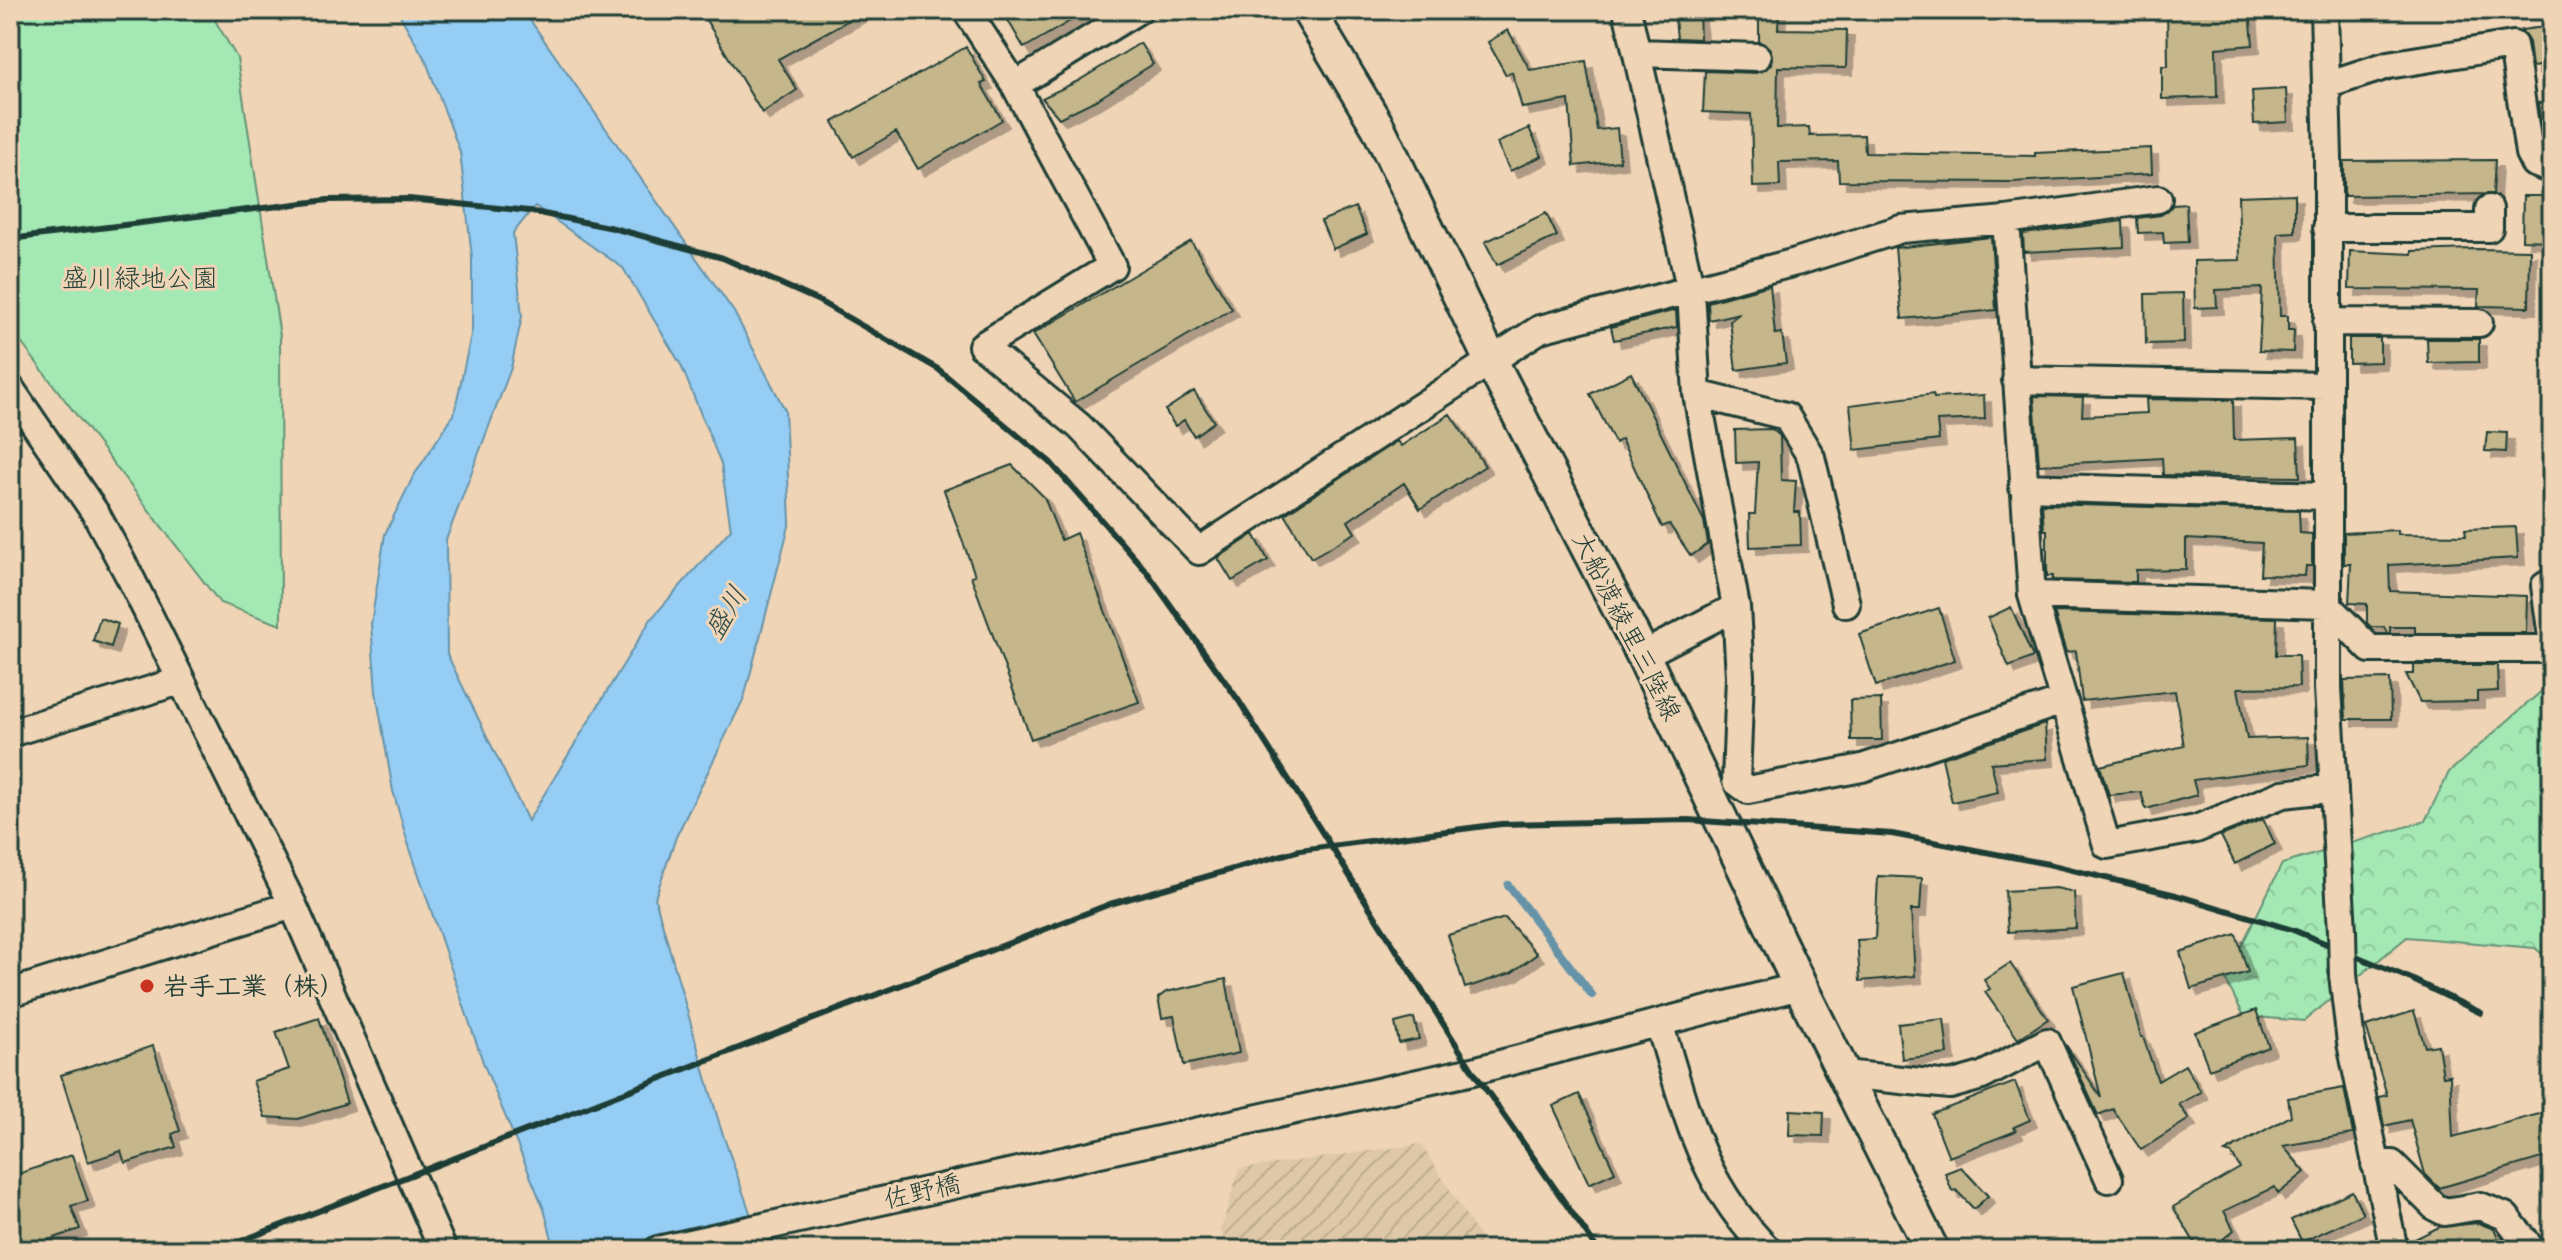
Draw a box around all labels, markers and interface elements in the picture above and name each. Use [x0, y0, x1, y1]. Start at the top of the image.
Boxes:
park label: 盛川緑地公園 [62, 265, 218, 298]
street label: 大船渡綾里三陸線 [1562, 527, 1686, 728]
water label: 盛川 [699, 581, 757, 647]
place label: 岩手工業（株） [163, 973, 345, 1006]
marker: 岩手工業（株） [138, 977, 156, 995]
street label: 佐野橋 [881, 1171, 965, 1219]

